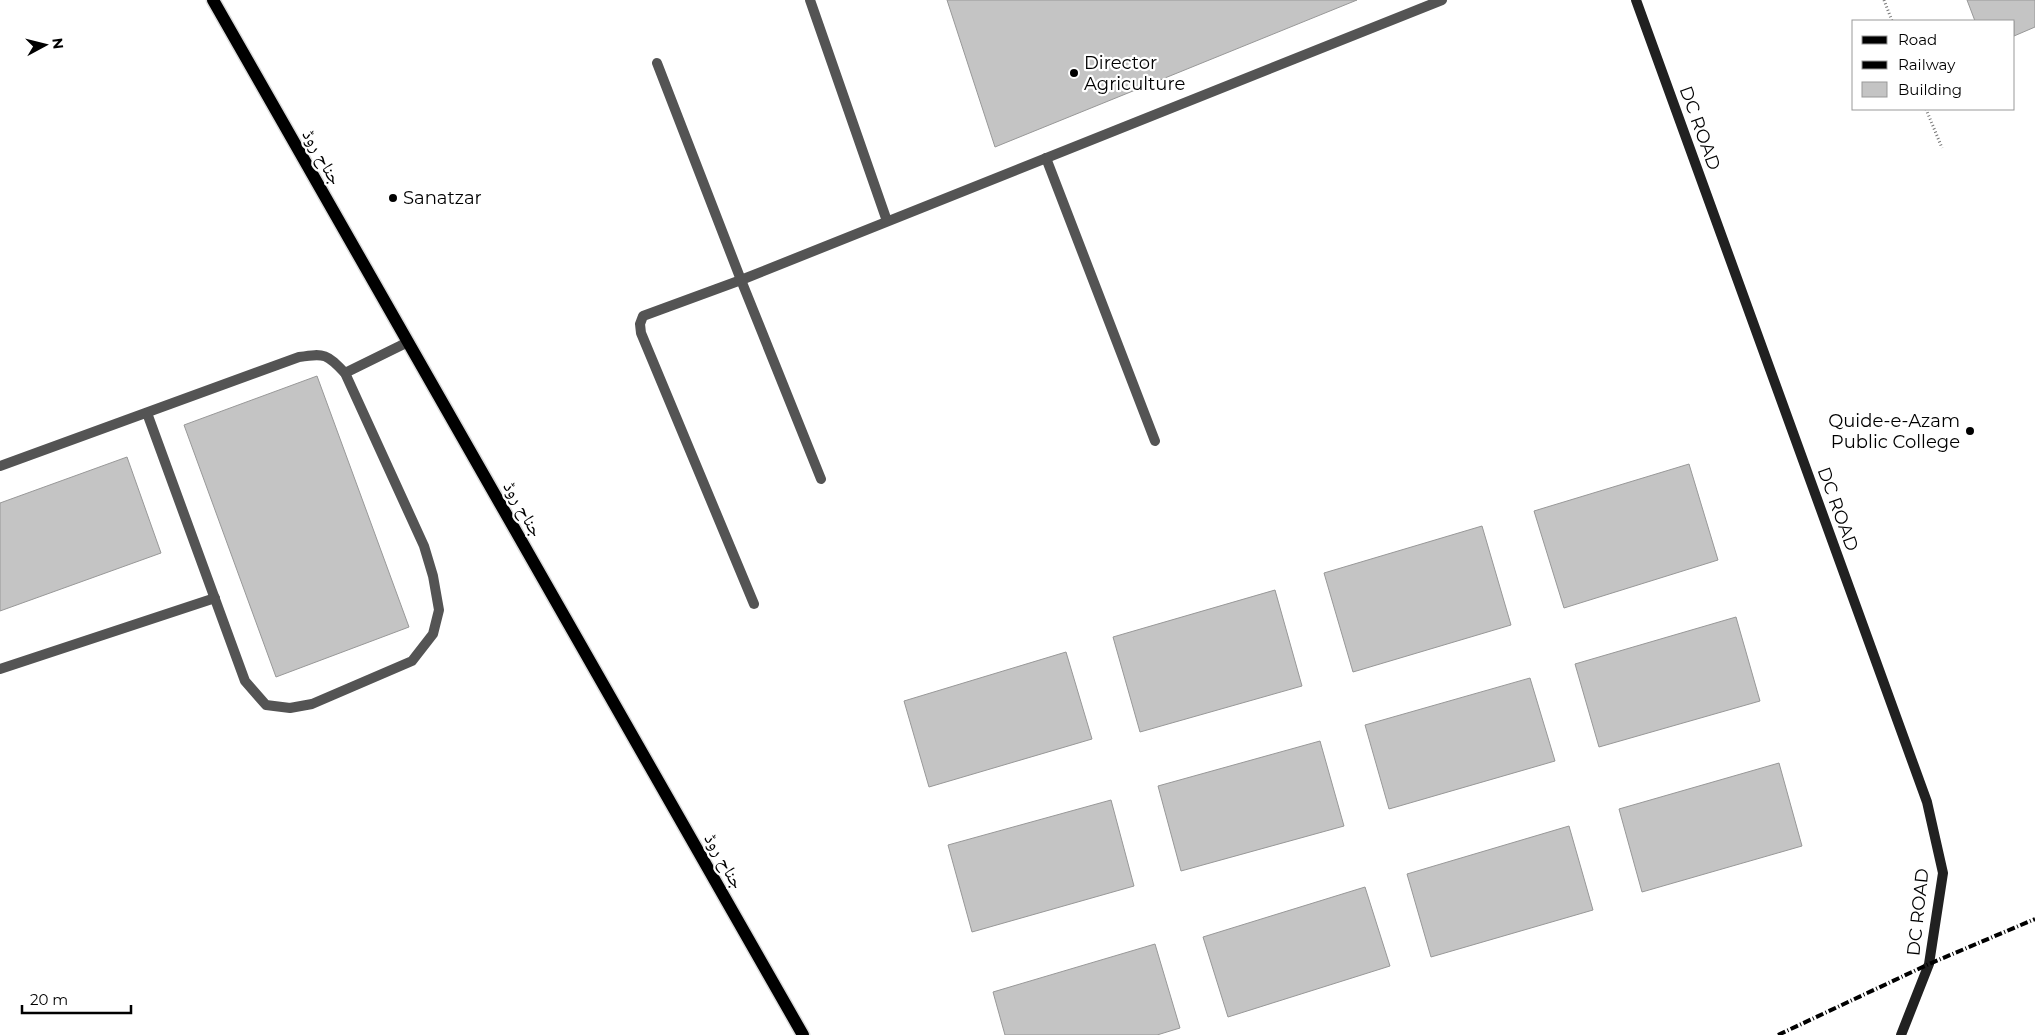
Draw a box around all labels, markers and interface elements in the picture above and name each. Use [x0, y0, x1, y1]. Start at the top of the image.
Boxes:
north arrow [20, 20, 70, 70]
legend [1852, 20, 2015, 110]
text: Road [1898, 30, 1937, 49]
text: N [48, 37, 68, 50]
place label: Director Agriculture [1084, 52, 1185, 95]
text: Railway [1898, 55, 1956, 74]
marker: Director Agriculture [1068, 67, 1080, 79]
text: Building [1898, 80, 1962, 99]
street label: DC ROAD [1675, 83, 1725, 173]
street label: جناح روڈ [297, 125, 347, 189]
place label: Sanatzar [403, 187, 482, 209]
marker: Sanatzar [387, 192, 399, 204]
place label: Quide-e-Azam Public College [1828, 410, 1960, 453]
marker: Quide-e-Azam Public College [1964, 425, 1976, 437]
street label: DC ROAD [1813, 464, 1863, 554]
street label: جناح روڈ [498, 477, 548, 541]
street label: جناح روڈ [699, 829, 749, 893]
street label: DC ROAD [1902, 867, 1934, 957]
scale bar [22, 982, 131, 1014]
text: 20 m [30, 990, 68, 1009]

